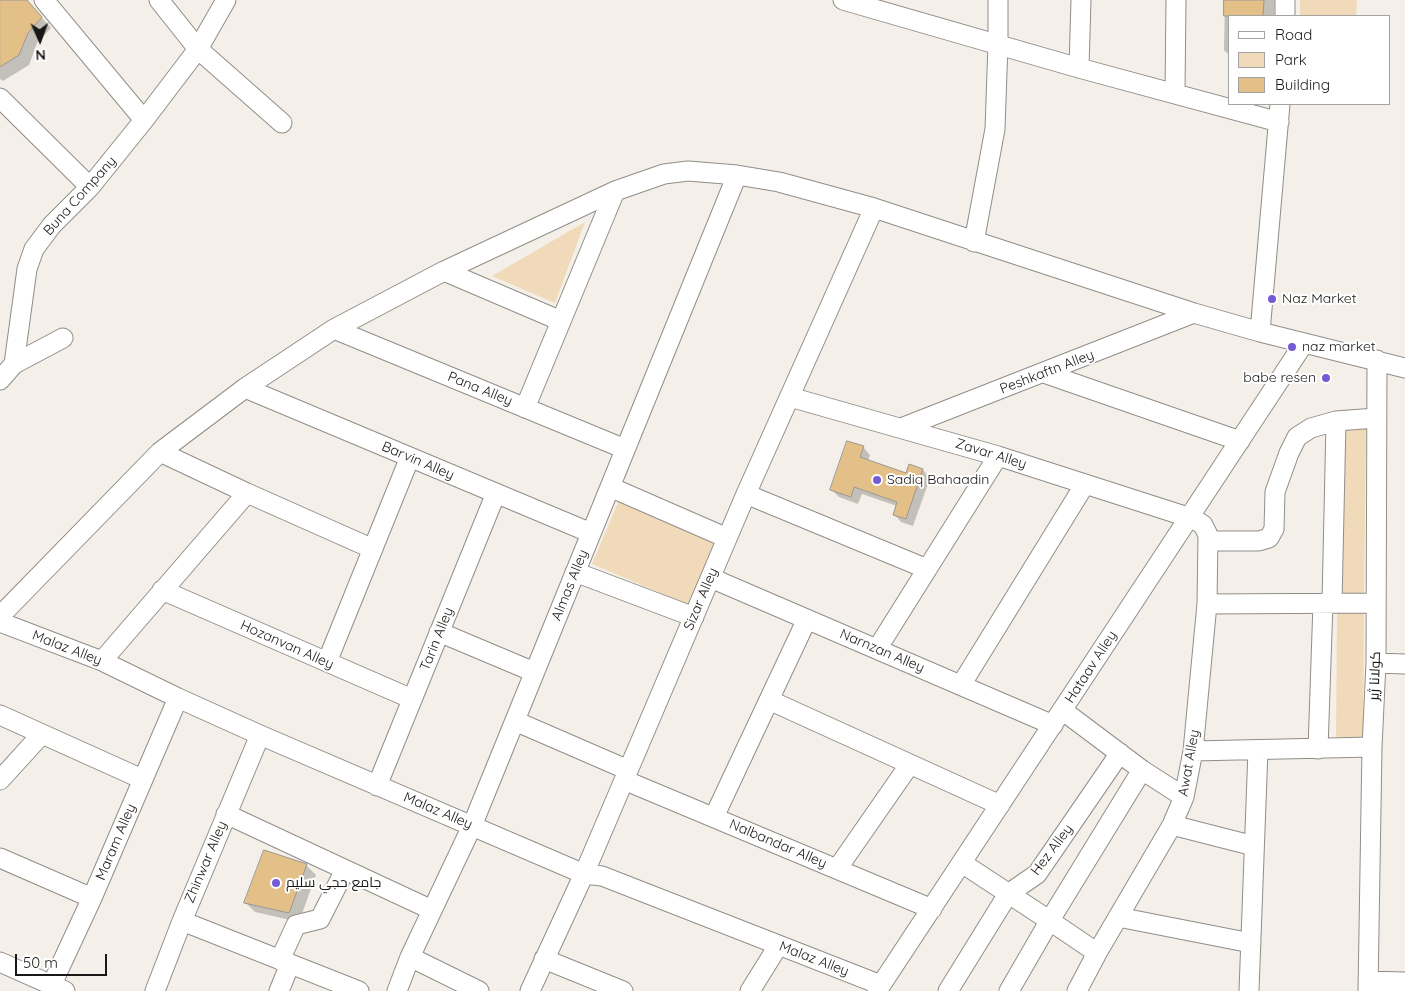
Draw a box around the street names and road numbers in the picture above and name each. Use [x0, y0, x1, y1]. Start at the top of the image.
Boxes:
street label: Buna Company [40, 153, 120, 239]
street label: Peshkaftn Alley [998, 346, 1096, 398]
street label: Pana Alley [445, 368, 515, 410]
street label: Zavar Alley [953, 435, 1029, 473]
street label: Barvin Alley [379, 438, 457, 484]
street label: Almas Alley [548, 547, 592, 623]
street label: Sizar Alley [680, 565, 722, 633]
street label: Tarin Alley [417, 605, 457, 673]
street label: Hozanvan Alley [238, 617, 336, 673]
street label: Narnzan Alley [837, 626, 927, 676]
street label: Malaz Alley [30, 627, 104, 669]
street label: Hataav Alley [1061, 628, 1121, 706]
street label: کولانا ژیر [1366, 651, 1384, 701]
street label: Awat Alley [1175, 728, 1203, 798]
street label: Malaz Alley [401, 789, 475, 833]
street label: Maram Alley [92, 801, 140, 883]
street label: Nalbandar Alley [727, 816, 829, 872]
street label: Zhinwar Alley [181, 818, 231, 906]
street label: Hez Alley [1027, 821, 1077, 879]
street label: Malaz Alley [777, 938, 851, 980]

